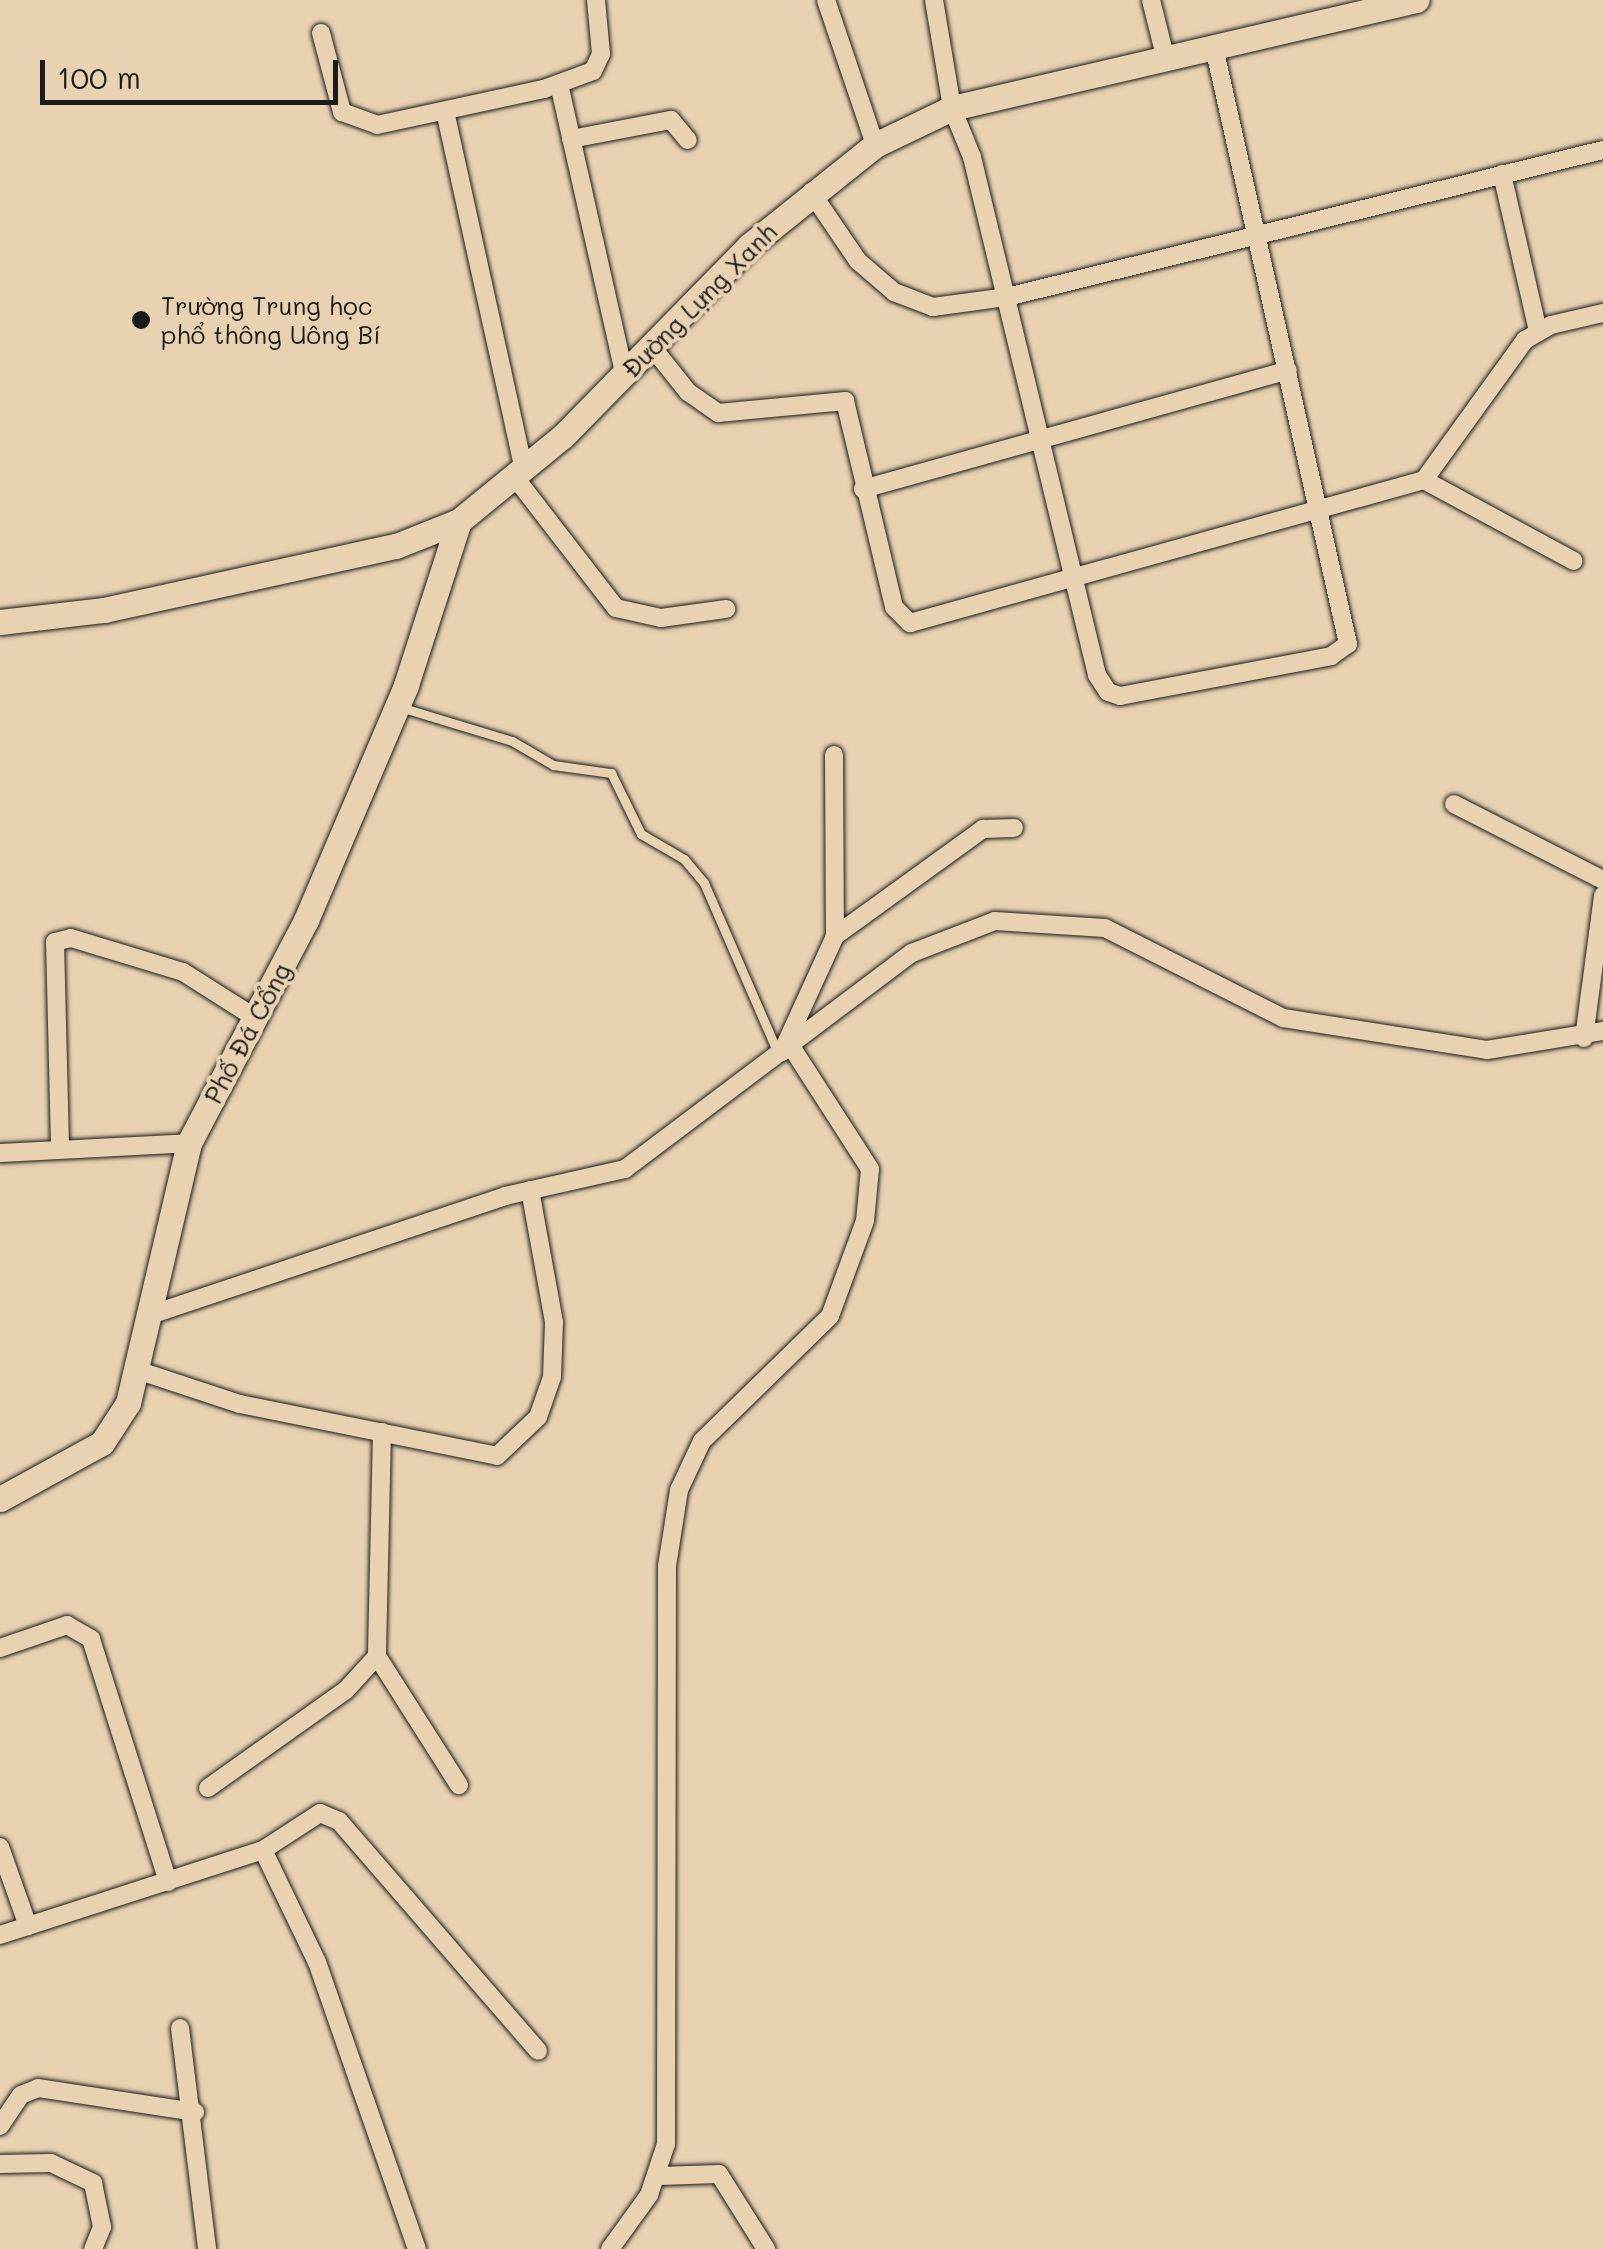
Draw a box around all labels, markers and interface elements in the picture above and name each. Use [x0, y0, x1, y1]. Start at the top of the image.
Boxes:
scale bar [45, 40, 342, 102]
text: 100 m [57, 57, 141, 97]
street label: Đường Lựng Xanh [615, 216, 783, 384]
place label: Trường Trung học phổ thông Uông Bí [161, 291, 381, 350]
marker: Trường Trung học phổ thông Uông Bí [130, 309, 152, 331]
street label: Phố Đá Cổng [197, 958, 297, 1108]

